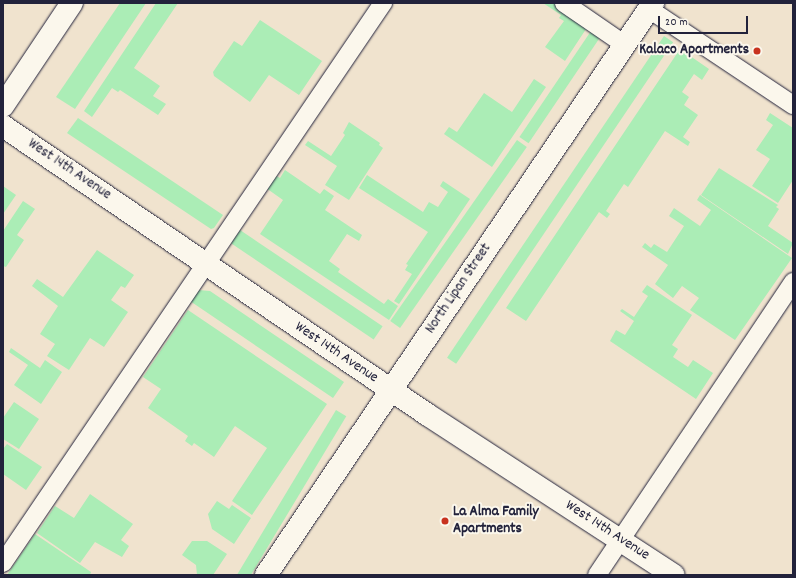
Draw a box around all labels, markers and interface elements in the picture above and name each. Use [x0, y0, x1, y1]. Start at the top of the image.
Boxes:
scale bar [660, 8, 750, 34]
text: 20 m [665, 14, 688, 31]
place label: Kalaco Apartments [639, 42, 749, 60]
marker: Kalaco Apartments [752, 46, 762, 56]
street label: West 14th Avenue [24, 135, 114, 205]
street label: North Lipan Street [422, 240, 496, 338]
street label: West 14th Avenue [291, 318, 381, 388]
street label: West 14th Avenue [561, 497, 653, 565]
place label: La Alma Family Apartments [453, 503, 539, 538]
marker: La Alma Family Apartments [440, 516, 450, 526]

